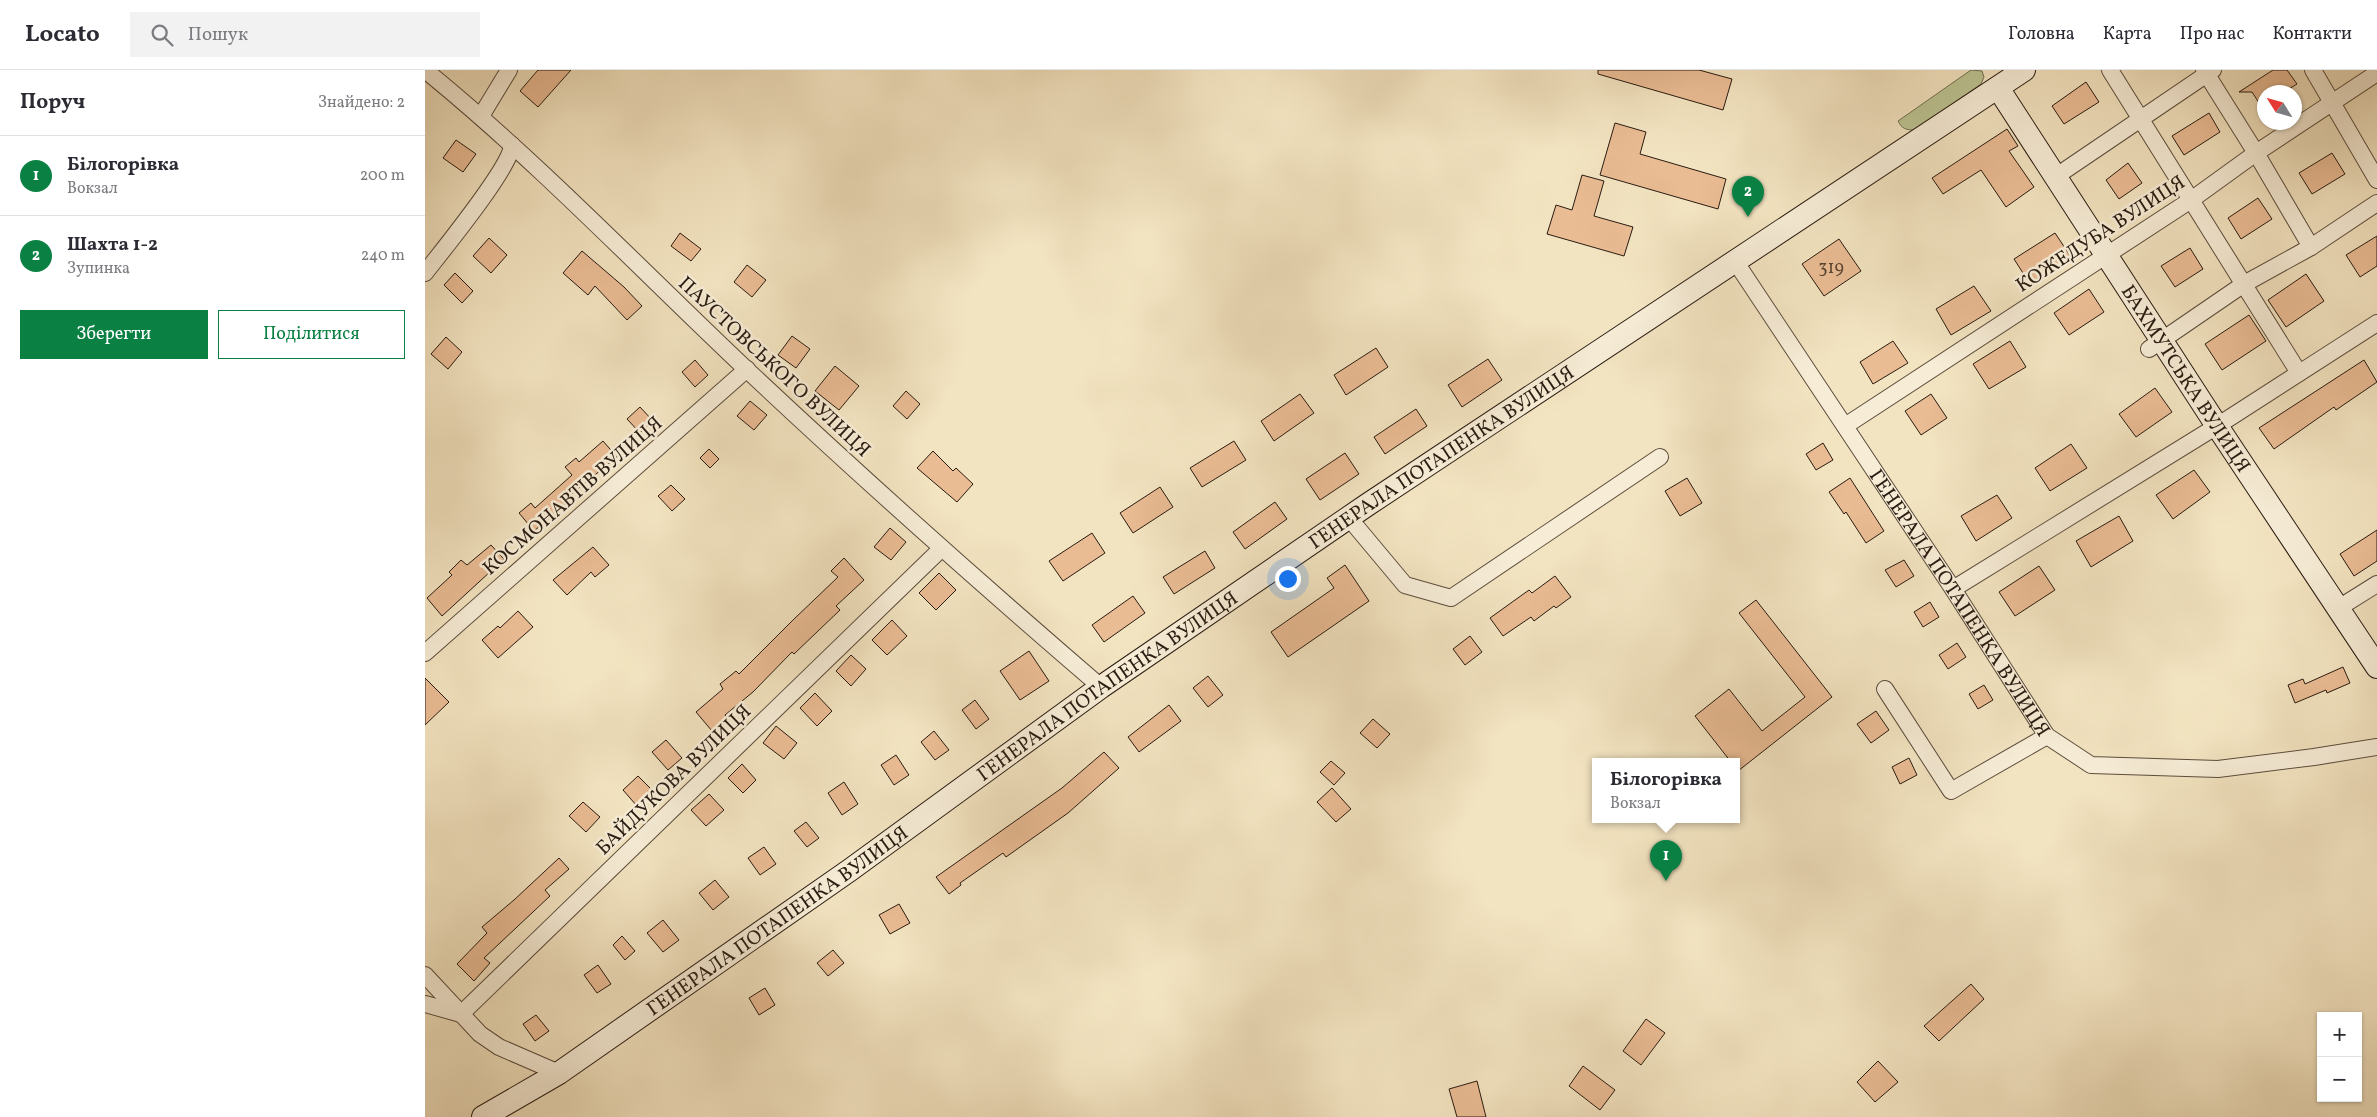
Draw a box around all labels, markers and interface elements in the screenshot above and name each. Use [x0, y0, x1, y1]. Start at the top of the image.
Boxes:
search box [130, 12, 480, 57]
text: Locato [25, 18, 100, 52]
icon: search [148, 21, 176, 49]
text: Пошук [188, 22, 248, 48]
text: Головна [2008, 22, 2075, 47]
text: Карта [2103, 22, 2152, 47]
text: Про нас [2180, 22, 2245, 47]
text: Контакти [2273, 22, 2352, 47]
north arrow [2257, 85, 2302, 130]
text: Поруч [20, 88, 85, 117]
text: Знайдено: 2 [318, 92, 405, 114]
text: Білогорівка [67, 152, 179, 178]
text: 1 [33, 165, 39, 187]
text: 200 m [360, 165, 405, 187]
street label: КОЖЕДУБА ВУЛИЦЯ [2011, 169, 2191, 300]
pin: 2 [1732, 176, 1764, 217]
text: Вокзал [67, 178, 118, 200]
text: Шахта 1-2 [67, 232, 158, 258]
text: 2 [32, 245, 40, 267]
text: 240 m [361, 245, 405, 267]
house number: 319 [1818, 256, 1844, 281]
text: Зупинка [67, 258, 130, 280]
street label: ПАУСТОВСЬКОГО ВУЛИЦЯ [671, 271, 876, 464]
street label: БАХМУТСЬКА ВУЛИЦЯ [2113, 280, 2256, 479]
button: Зберегти [20, 310, 208, 359]
button: Поділитися [218, 310, 405, 359]
street label: ГЕНЕРАЛА ПОТАПЕНКА ВУЛИЦЯ [1304, 360, 1580, 557]
street label: КОСМОНАВТІВ ВУЛИЦЯ [477, 410, 669, 583]
street label: ГЕНЕРАЛА ПОТАПЕНКА ВУЛИЦЯ [1861, 464, 2056, 743]
your location [1275, 566, 1301, 592]
street label: ГЕНЕРАЛА ПОТАПЕНКА ВУЛИЦЯ [972, 585, 1244, 789]
street label: БАЙДУКОВА ВУЛИЦЯ [590, 699, 758, 862]
popup [1592, 758, 1740, 823]
text: Білогорівка [1610, 767, 1722, 793]
text: Вокзал [1610, 793, 1661, 815]
street label: ГЕНЕРАЛА ПОТАПЕНКА ВУЛИЦЯ [642, 820, 915, 1024]
pin: 1 [1650, 840, 1682, 881]
map controls [2317, 1012, 2362, 1102]
button: + [2317, 1012, 2362, 1057]
button: − [2317, 1057, 2362, 1102]

